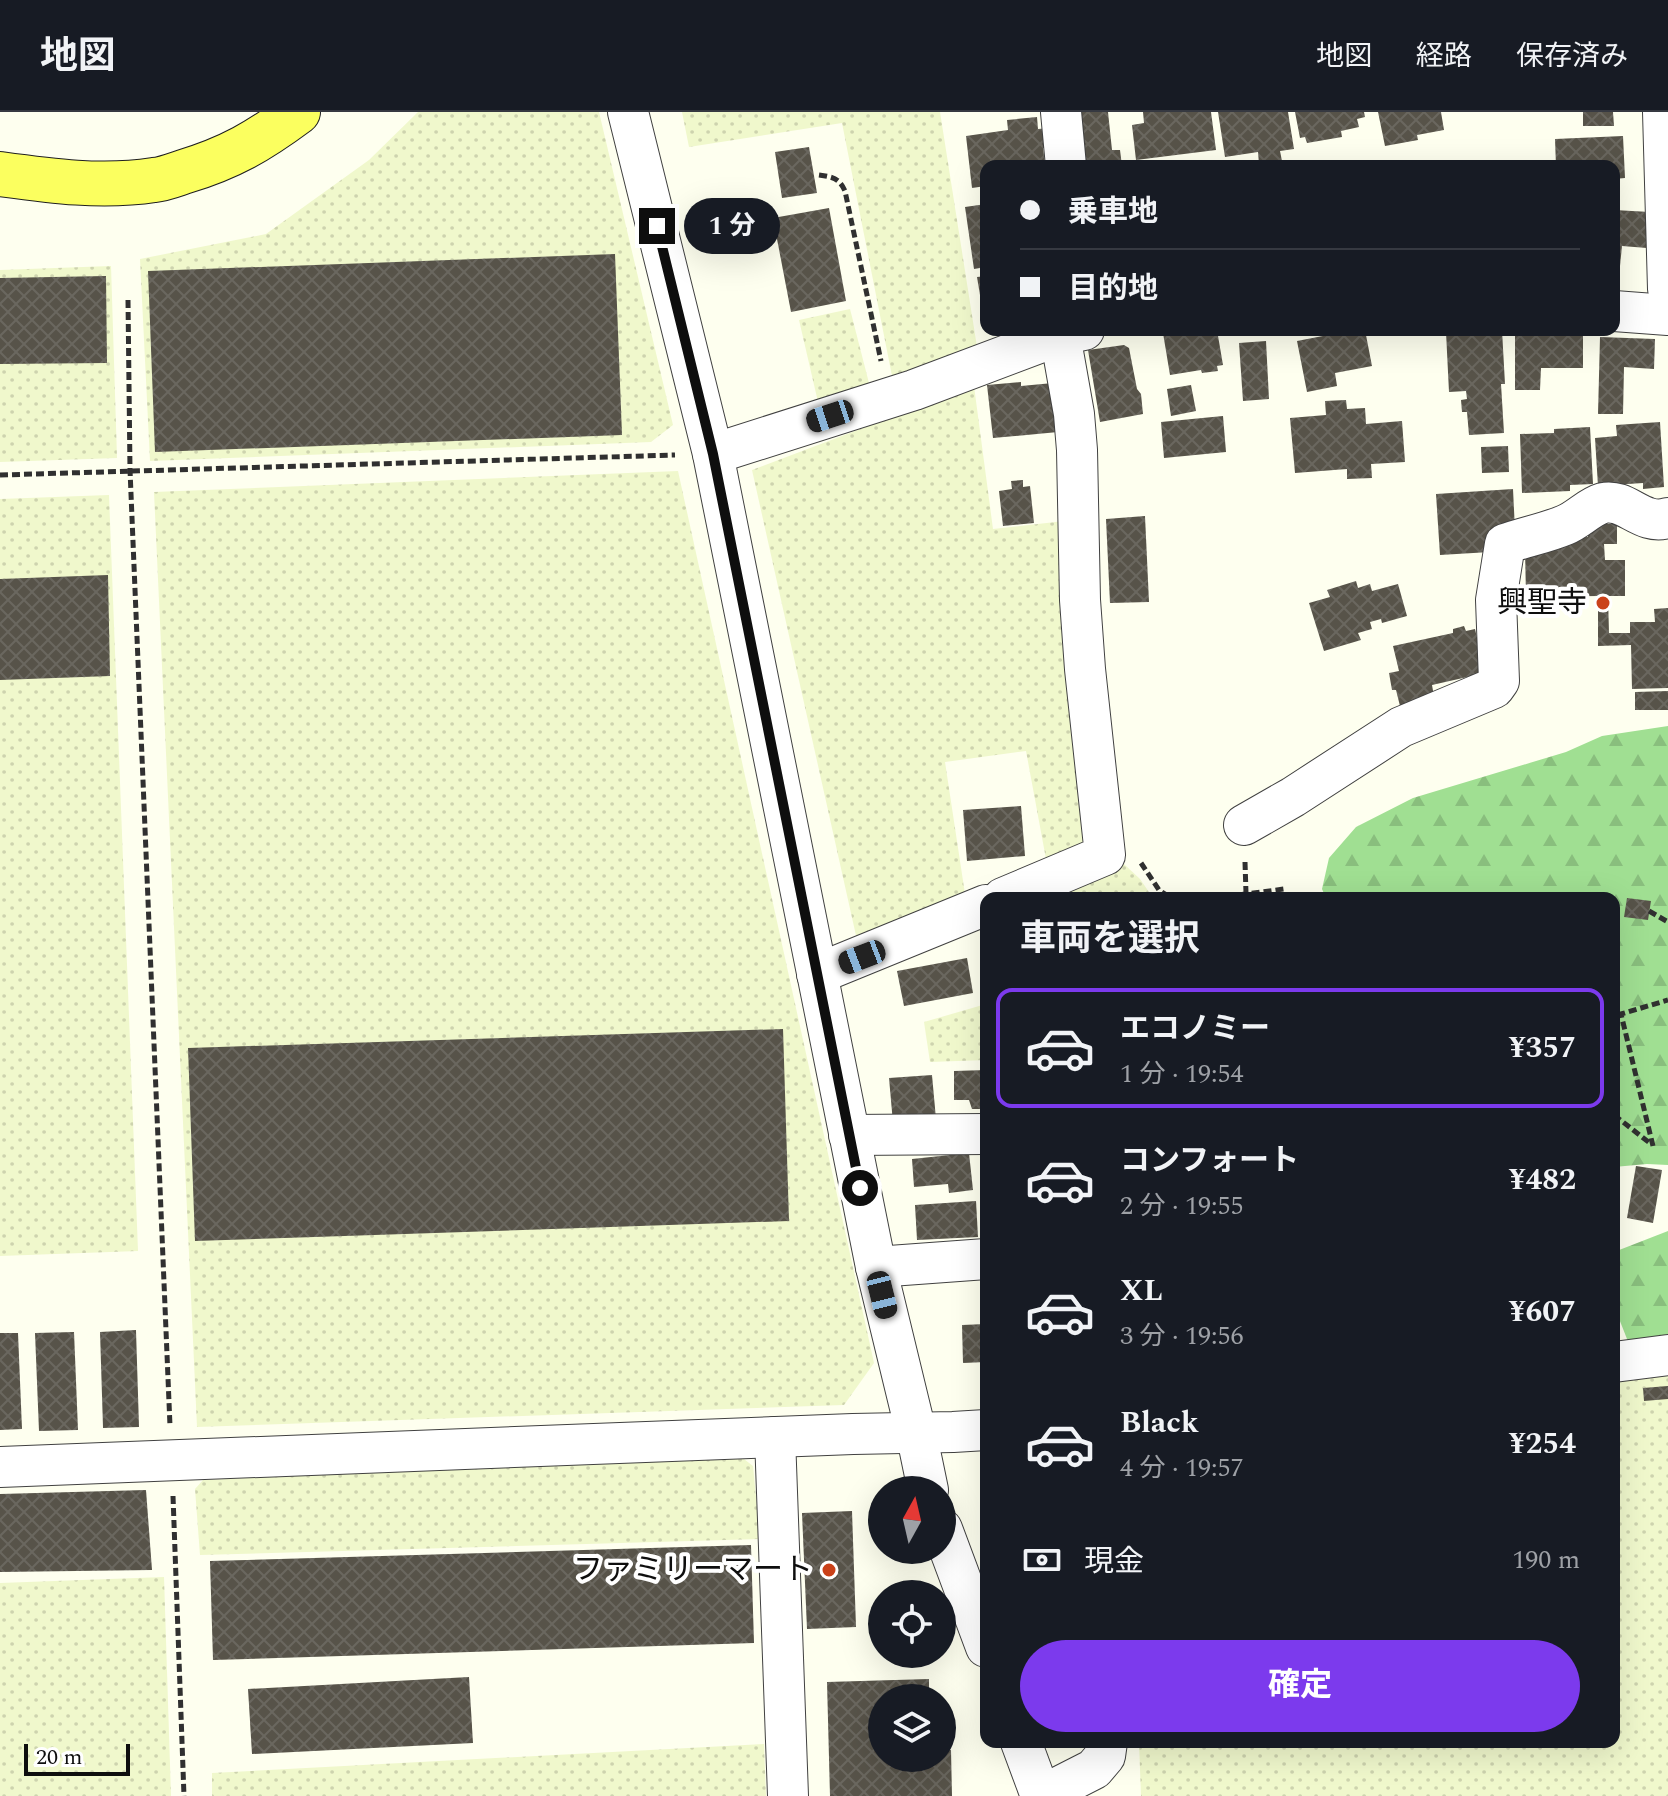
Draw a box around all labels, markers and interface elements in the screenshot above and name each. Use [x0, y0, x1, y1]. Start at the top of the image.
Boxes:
text: 地図 [40, 28, 116, 86]
text: 地図 [1316, 35, 1372, 78]
text: 経路 [1416, 35, 1472, 78]
text: 保存済み [1516, 35, 1628, 78]
text: 乗車地 [1068, 189, 1158, 235]
callout: 1 分 [685, 198, 781, 254]
text: 1 分 [708, 206, 756, 246]
route end [639, 208, 675, 244]
text: 目的地 [1068, 266, 1158, 312]
car [803, 397, 857, 435]
place label: 興聖寺 [1497, 580, 1587, 626]
marker: 興聖寺 [1594, 594, 1612, 612]
text: 車両を選択 [1020, 912, 1200, 967]
car [835, 937, 889, 977]
text: エコノミー [1120, 1006, 1270, 1052]
icon: car [1024, 1012, 1096, 1084]
text: ¥357 [1509, 1025, 1576, 1071]
text: 1 分 · 19:54 [1120, 1054, 1244, 1094]
text: コンフォート [1120, 1138, 1299, 1184]
icon: car [1024, 1144, 1096, 1216]
text: ¥482 [1509, 1157, 1576, 1203]
route start [842, 1170, 878, 1206]
text: 2 分 · 19:55 [1120, 1186, 1244, 1226]
text: XL [1120, 1268, 1163, 1314]
car [865, 1269, 899, 1321]
icon: car [1024, 1276, 1096, 1348]
text: ¥607 [1509, 1289, 1576, 1335]
text: 3 分 · 19:56 [1120, 1316, 1244, 1356]
text: Black [1120, 1400, 1199, 1446]
icon: car [1024, 1408, 1096, 1480]
text: ¥254 [1509, 1421, 1576, 1467]
text: 4 分 · 19:57 [1120, 1448, 1244, 1488]
north arrow [868, 1476, 956, 1564]
map controls [868, 1476, 956, 1772]
icon: cash [1020, 1538, 1064, 1582]
text: 現金 [1084, 1539, 1144, 1585]
text: 190 m [1512, 1540, 1580, 1580]
place label: ファミリーマート [573, 1547, 813, 1593]
marker: ファミリーマート [820, 1561, 838, 1579]
button: locate [868, 1580, 956, 1668]
button: 確定 [1020, 1640, 1580, 1732]
button: layers [868, 1684, 956, 1772]
scale bar [24, 1740, 130, 1776]
text: 20 m [36, 1741, 82, 1774]

